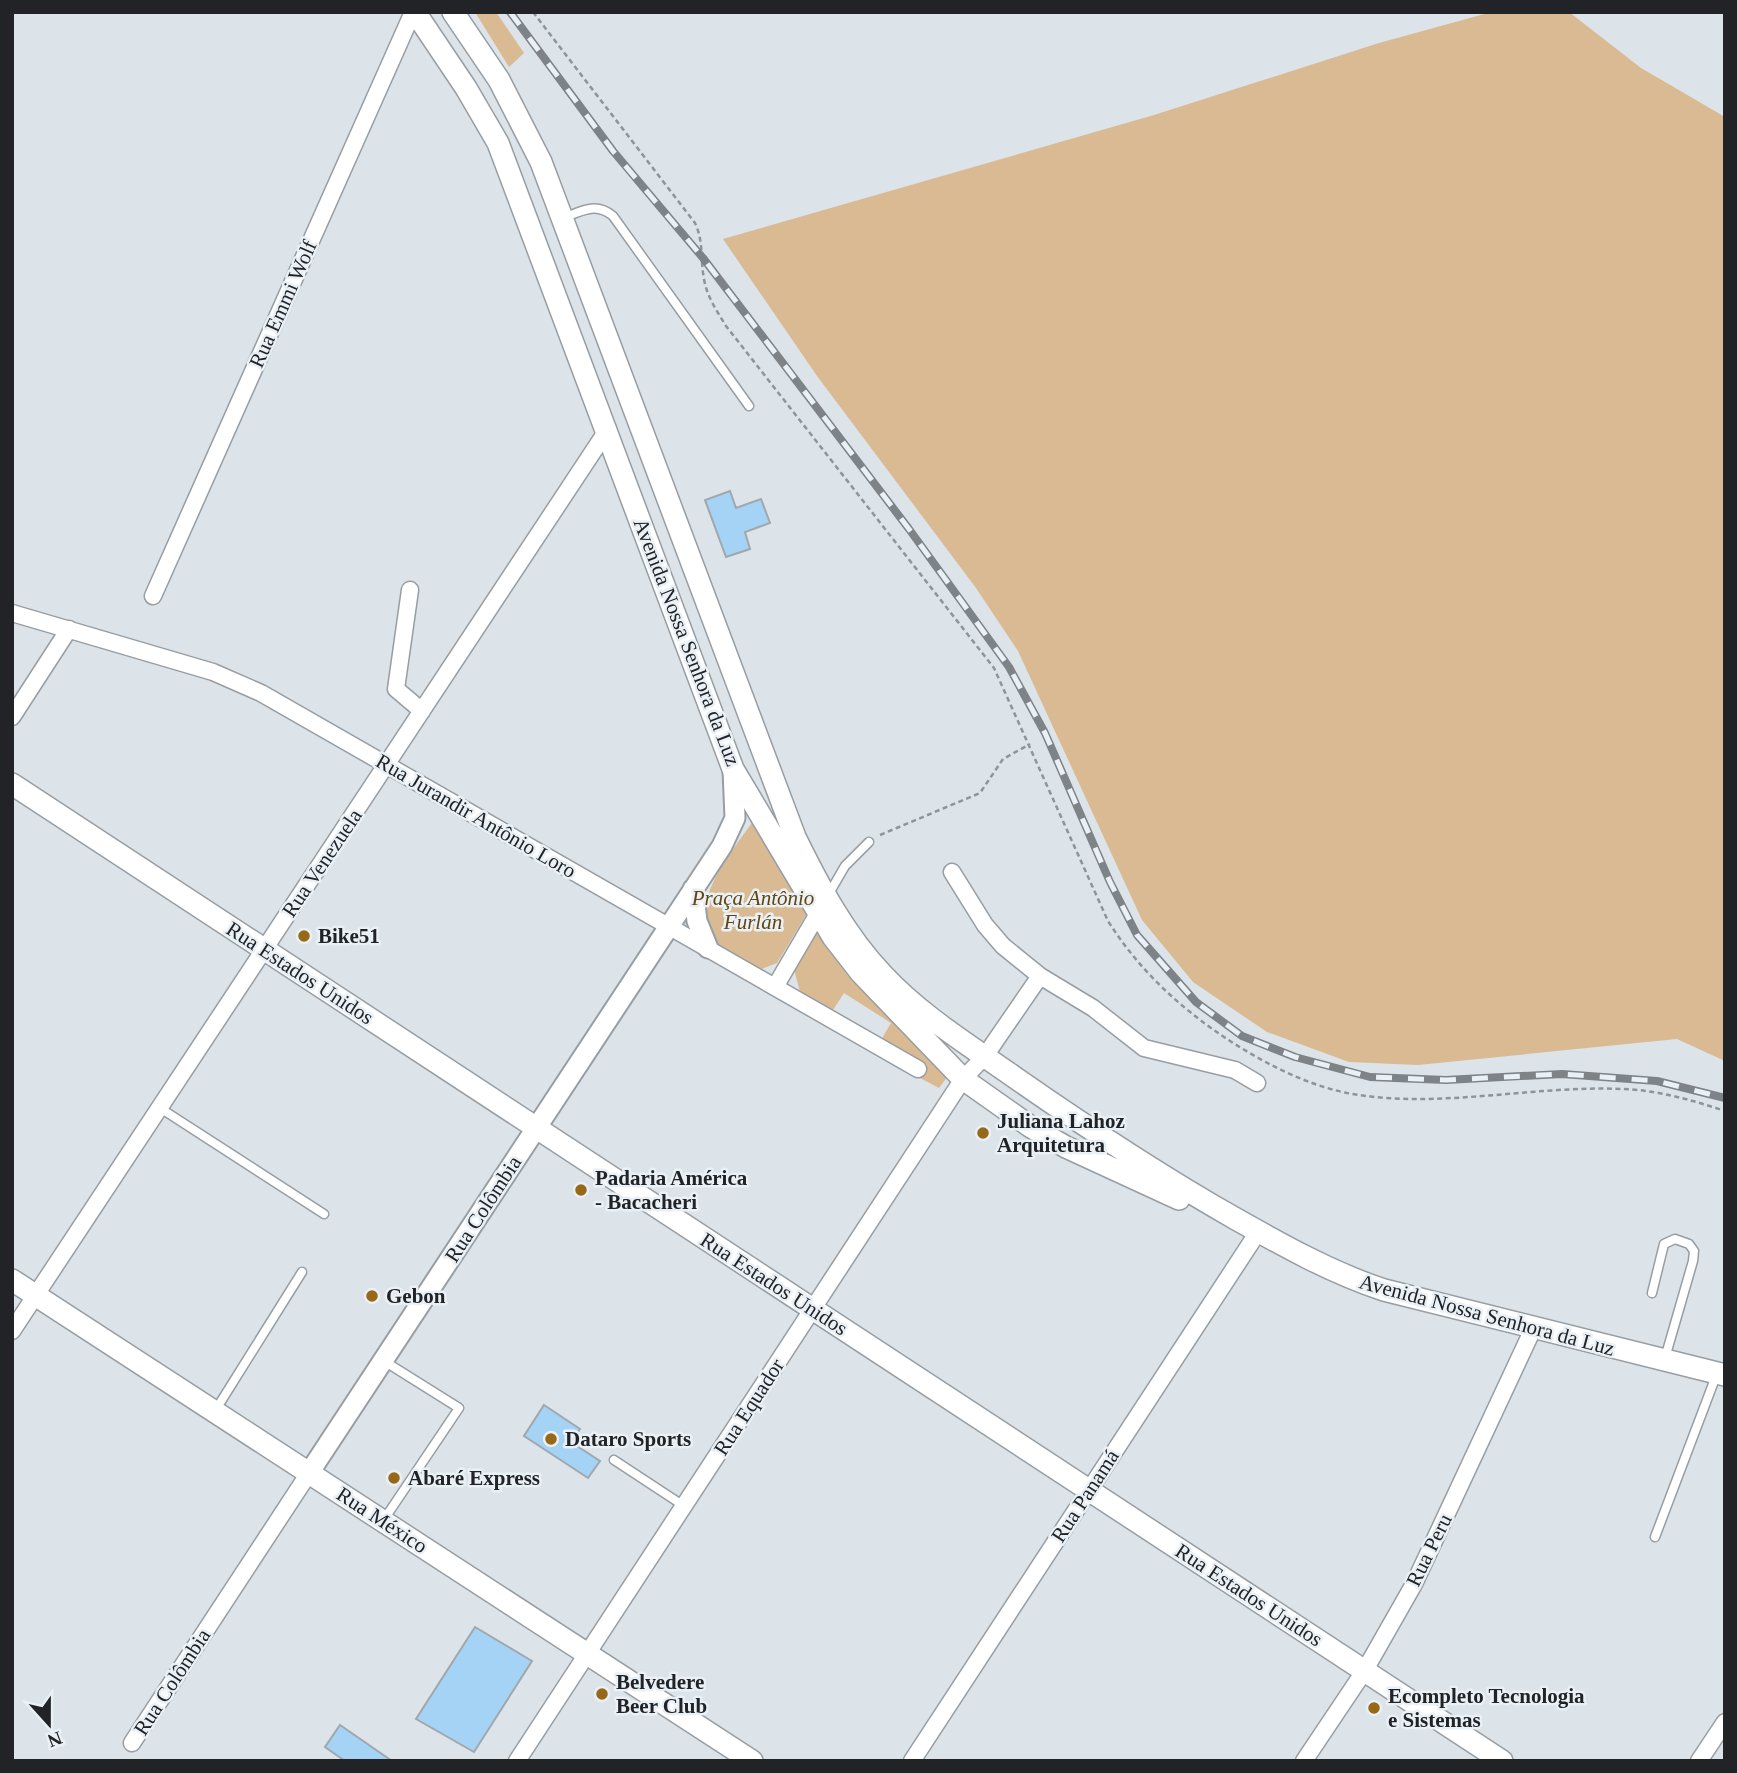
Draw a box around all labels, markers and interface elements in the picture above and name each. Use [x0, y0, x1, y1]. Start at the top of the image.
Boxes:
street label: Rua Emmi Wolf [244, 237, 322, 371]
street label: Avenida Nossa Senhora da Luz [629, 515, 745, 769]
street label: Rua Jurandir Antônio Loro [372, 749, 580, 883]
street label: Rua Venezuela [277, 804, 367, 922]
park label: Praça Antônio Furlán [691, 886, 814, 934]
street label: Rua Estados Unidos [222, 917, 378, 1029]
place label: Bike51 [318, 924, 380, 948]
marker: Bike51 [296, 928, 312, 944]
place label: Juliana Lahoz Arquitetura [997, 1109, 1125, 1157]
marker: Juliana Lahoz Arquitetura [975, 1125, 991, 1141]
street label: Rua Colômbia [440, 1151, 527, 1267]
place label: Padaria América - Bacacheri [595, 1166, 748, 1214]
marker: Padaria América - Bacacheri [573, 1182, 589, 1198]
street label: Rua Estados Unidos [696, 1228, 852, 1340]
street label: Avenida Nossa Senhora da Luz [1357, 1269, 1617, 1361]
place label: Gebon [386, 1284, 446, 1308]
marker: Gebon [364, 1288, 380, 1304]
street label: Rua Equador [709, 1354, 789, 1460]
place label: Dataro Sports [565, 1427, 691, 1451]
marker: Dataro Sports [543, 1431, 559, 1447]
street label: Rua Panamá [1046, 1445, 1124, 1547]
place label: Abaré Express [408, 1466, 540, 1490]
marker: Abaré Express [386, 1470, 402, 1486]
street label: Rua México [332, 1482, 432, 1558]
street label: Rua Peru [1401, 1509, 1457, 1590]
street label: Rua Estados Unidos [1171, 1539, 1327, 1651]
street label: Rua Colômbia [129, 1624, 216, 1740]
place label: Belvedere Beer Club [616, 1670, 707, 1718]
place label: Ecompleto Tecnologia e Sistemas [1388, 1684, 1585, 1732]
marker: Belvedere Beer Club [594, 1686, 610, 1702]
north arrow [14, 1689, 84, 1759]
marker: Ecompleto Tecnologia e Sistemas [1366, 1700, 1382, 1716]
text: N [44, 1727, 65, 1752]

